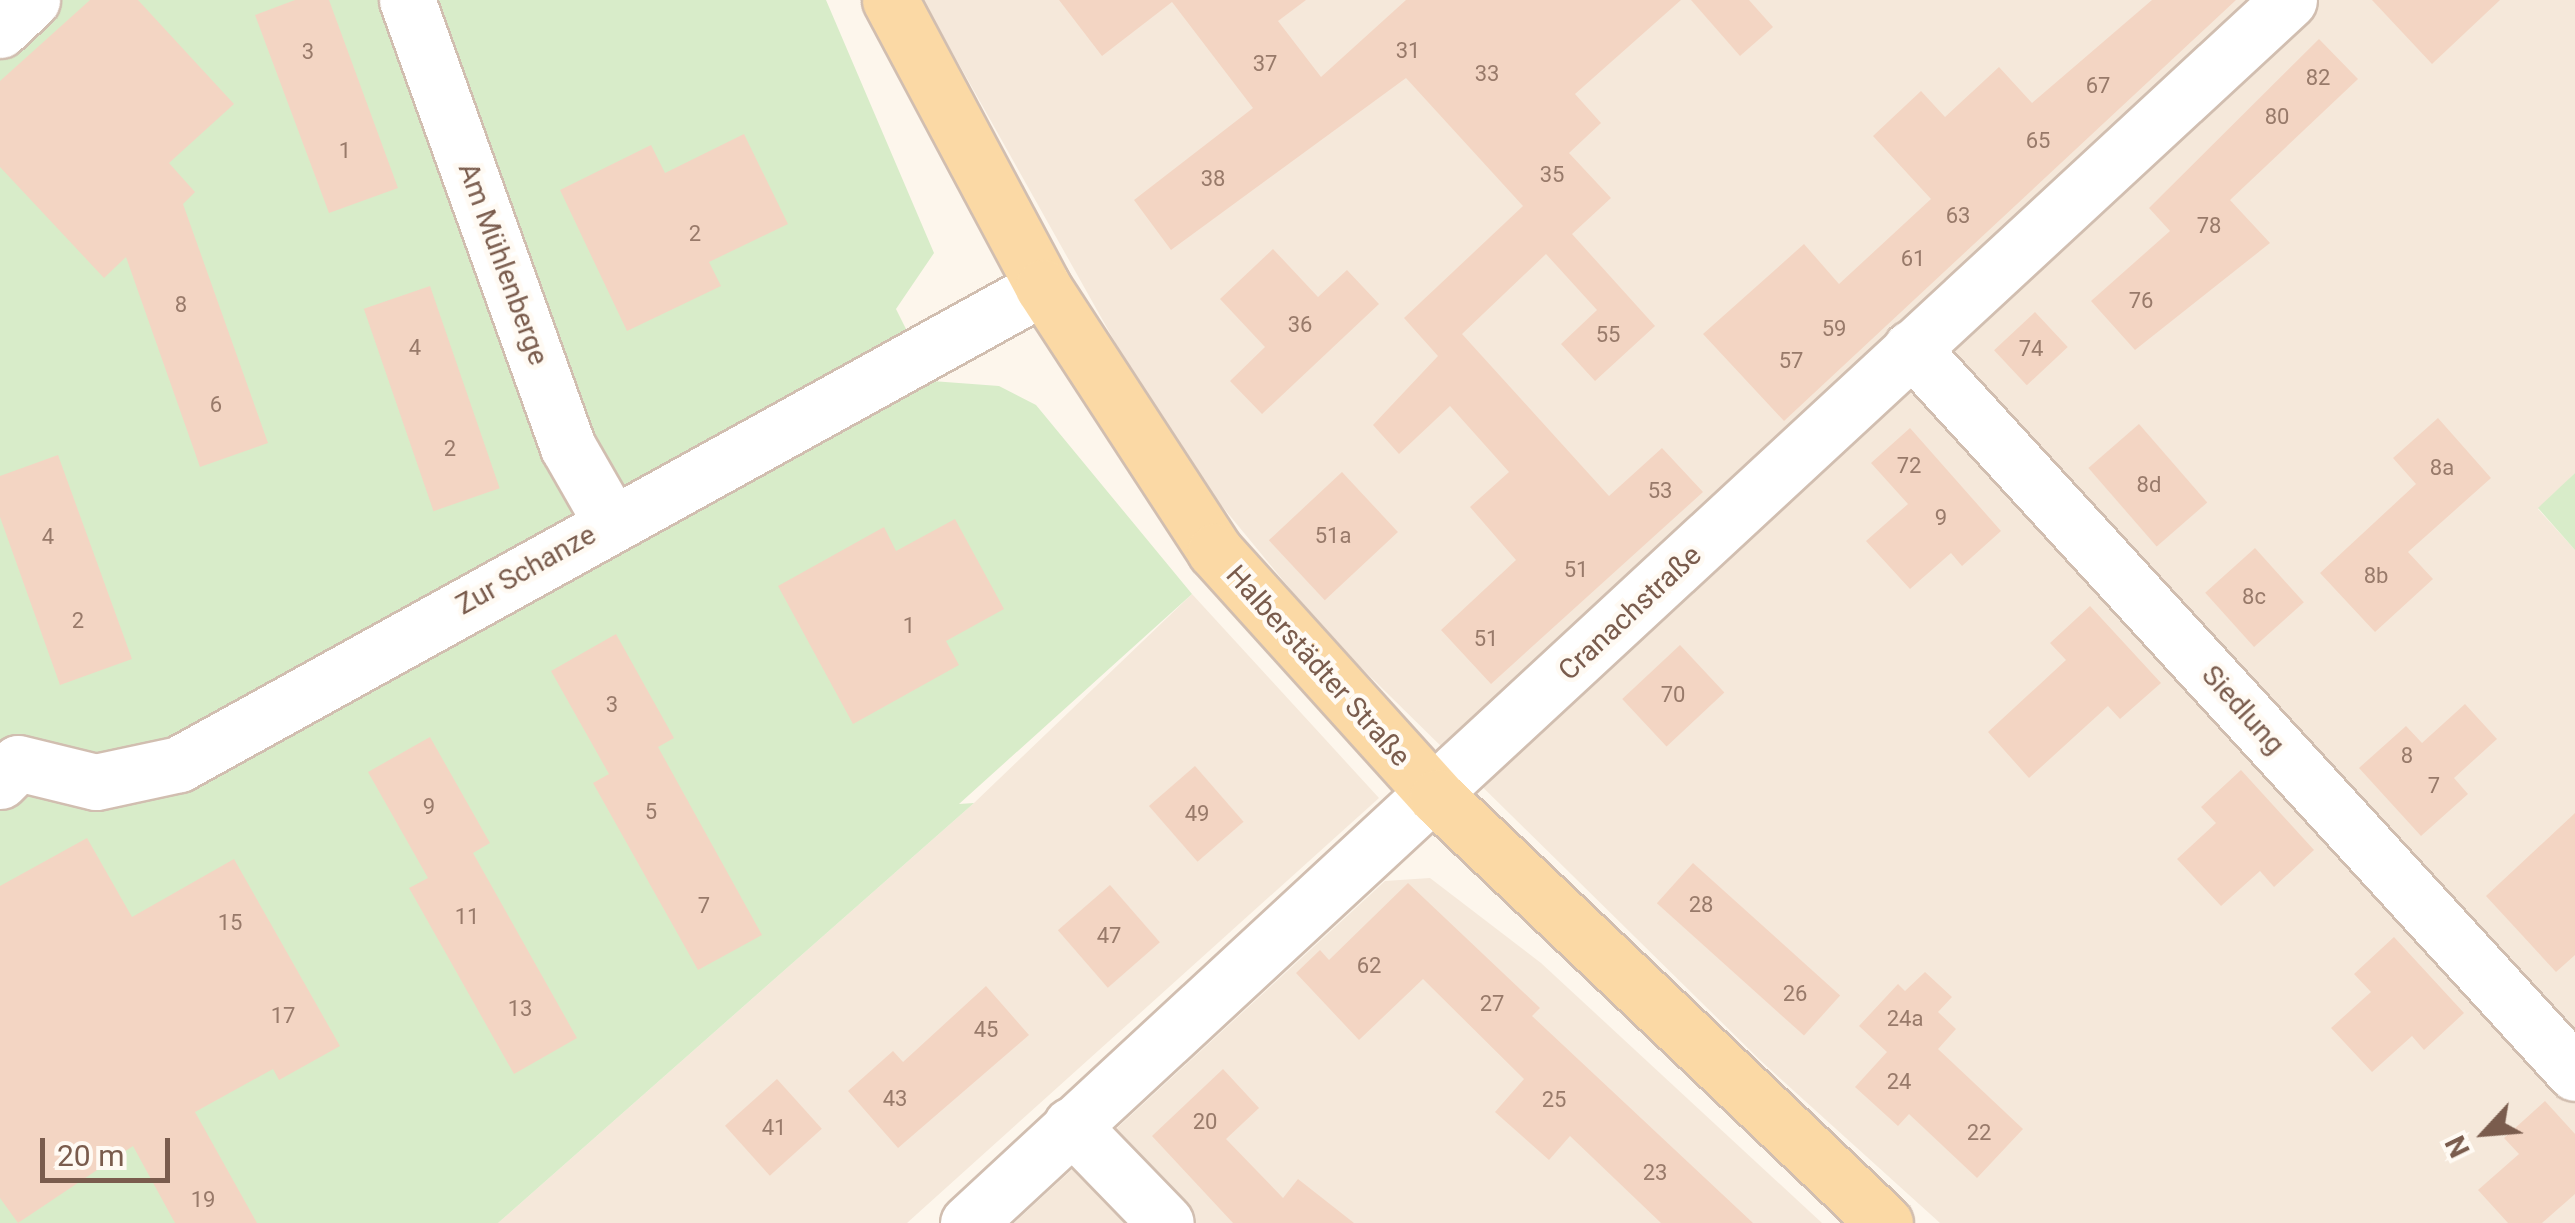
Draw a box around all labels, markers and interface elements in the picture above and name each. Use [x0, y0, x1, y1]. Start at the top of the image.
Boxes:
house number: 31 [1396, 38, 1420, 64]
house number: 3 [302, 39, 314, 65]
house number: 37 [1253, 51, 1277, 77]
house number: 33 [1475, 61, 1499, 87]
house number: 82 [2306, 65, 2330, 91]
house number: 67 [2086, 73, 2110, 99]
house number: 80 [2265, 104, 2289, 130]
house number: 65 [2026, 128, 2050, 154]
house number: 1 [339, 138, 351, 164]
street label: Am Mühlenberge [451, 158, 555, 370]
house number: 35 [1540, 162, 1564, 188]
house number: 38 [1201, 166, 1225, 192]
house number: 63 [1946, 203, 1970, 229]
house number: 78 [2197, 213, 2221, 239]
house number: 2 [689, 221, 701, 247]
house number: 61 [1901, 246, 1925, 272]
house number: 76 [2129, 288, 2153, 314]
house number: 8 [175, 292, 187, 318]
house number: 36 [1288, 312, 1312, 338]
house number: 59 [1822, 316, 1846, 342]
house number: 55 [1596, 322, 1620, 348]
house number: 4 [409, 335, 421, 361]
house number: 74 [2019, 336, 2043, 362]
house number: 57 [1779, 348, 1803, 374]
house number: 6 [210, 392, 222, 418]
house number: 2 [444, 436, 456, 462]
house number: 72 [1897, 453, 1921, 479]
house number: 8a [2430, 455, 2454, 481]
house number: 8d [2137, 472, 2161, 498]
house number: 53 [1648, 478, 1672, 504]
house number: 9 [1935, 505, 1947, 531]
street label: Zur Schanze [450, 518, 602, 622]
house number: 51a [1315, 523, 1351, 549]
house number: 4 [42, 524, 54, 550]
street label: Cranachstraße [1552, 538, 1708, 688]
house number: 51 [1564, 557, 1588, 583]
street label: Halberstädter Straße [1219, 559, 1417, 773]
house number: 8b [2364, 563, 2388, 589]
house number: 8c [2242, 584, 2266, 610]
house number: 2 [72, 608, 84, 634]
house number: 1 [903, 613, 915, 639]
house number: 51 [1474, 626, 1498, 652]
street label: Siedlung [2195, 659, 2291, 761]
house number: 70 [1661, 682, 1685, 708]
house number: 3 [606, 692, 618, 718]
house number: 8 [2401, 743, 2413, 769]
house number: 7 [2428, 773, 2440, 799]
house number: 9 [423, 794, 435, 820]
house number: 5 [645, 799, 657, 825]
house number: 49 [1185, 801, 1209, 827]
house number: 28 [1689, 892, 1713, 918]
house number: 7 [698, 893, 710, 919]
house number: 11 [455, 904, 479, 930]
house number: 15 [218, 910, 242, 936]
house number: 47 [1097, 923, 1121, 949]
house number: 62 [1357, 953, 1381, 979]
house number: 26 [1783, 981, 1807, 1007]
house number: 27 [1480, 991, 1504, 1017]
house number: 13 [508, 996, 532, 1022]
house number: 17 [271, 1003, 295, 1029]
house number: 24a [1887, 1006, 1923, 1032]
house number: 45 [974, 1017, 998, 1043]
house number: 24 [1887, 1069, 1911, 1095]
north arrow [2435, 1083, 2535, 1183]
house number: 43 [883, 1086, 907, 1112]
house number: 25 [1542, 1087, 1566, 1113]
house number: 20 [1193, 1109, 1217, 1135]
house number: 41 [762, 1115, 786, 1141]
scale bar [45, 1118, 175, 1180]
house number: 22 [1967, 1120, 1991, 1146]
text: N [2438, 1130, 2477, 1162]
text: 20 m [57, 1138, 124, 1173]
house number: 23 [1643, 1160, 1667, 1186]
house number: 19 [191, 1187, 215, 1213]

